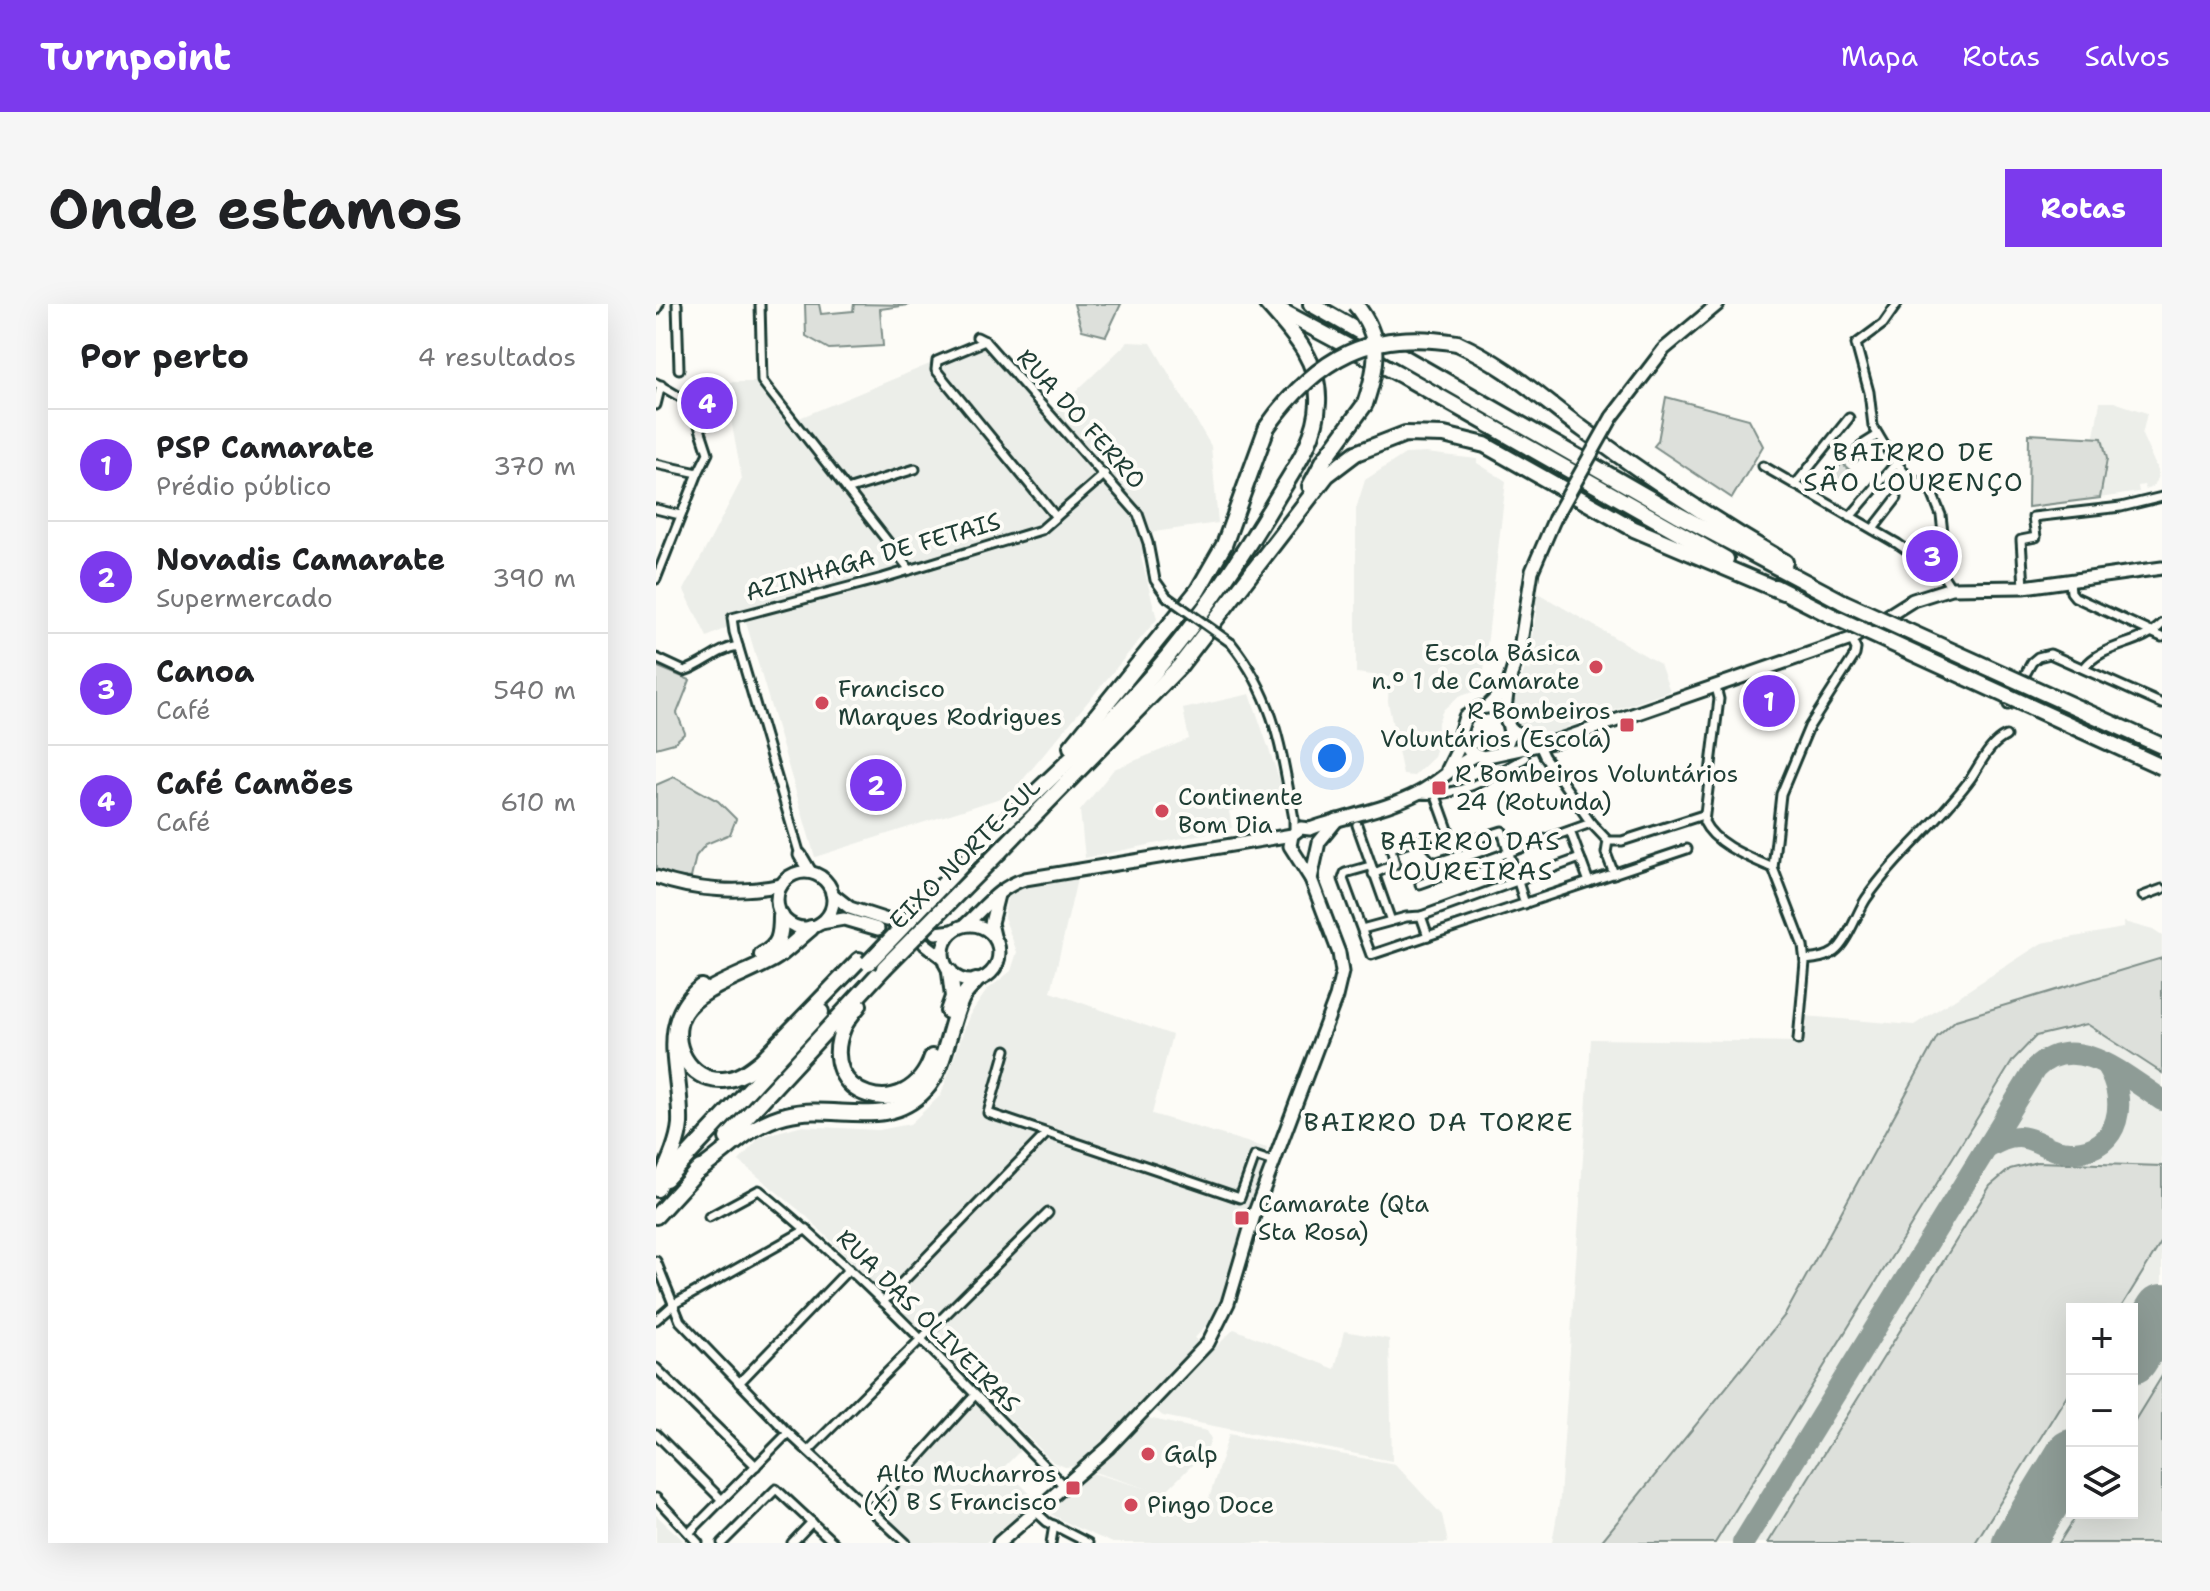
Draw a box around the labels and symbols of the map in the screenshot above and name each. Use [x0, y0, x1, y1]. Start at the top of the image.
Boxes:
street label: RUA DO FERRO [1010, 342, 1152, 496]
pin: 4 [681, 373, 733, 433]
district label: BAIRRO DE SÃO LOURENÇO [1803, 434, 2025, 499]
street label: AZINHAGA DE FETAIS [742, 505, 1004, 609]
pin: 3 [1906, 526, 1958, 586]
place label: Escola Básica n.º 1 de Camarate [1371, 637, 1580, 697]
marker: Escola Básica n.º 1 de Camarate [1587, 658, 1605, 676]
pin: 1 [1743, 671, 1795, 731]
place label: Francisco Marques Rodrigues [838, 673, 1062, 733]
marker: Francisco Marques Rodrigues [813, 694, 831, 712]
place label: R Bombeiros Voluntários (Escola) [1380, 695, 1611, 755]
marker: R Bombeiros Voluntários (Escola) [1618, 716, 1636, 734]
your location [1312, 738, 1352, 778]
pin: 2 [850, 755, 902, 815]
place label: R Bombeiros Voluntários 24 (Rotunda) [1455, 758, 1738, 818]
street label: EIXO NORTE-SUL [883, 772, 1047, 936]
marker: R Bombeiros Voluntários 24 (Rotunda) [1430, 779, 1448, 797]
place label: Continente Bom Dia [1178, 781, 1303, 841]
marker: Continente Bom Dia [1153, 802, 1171, 820]
district label: BAIRRO DAS LOUREIRAS [1380, 823, 1562, 888]
district label: BAIRRO DA TORRE [1303, 1104, 1575, 1139]
place label: Camarate (Qta Sta Rosa) [1258, 1188, 1429, 1248]
marker: Camarate (Qta Sta Rosa) [1233, 1209, 1251, 1227]
street label: RUA DAS OLIVEIRAS [829, 1222, 1027, 1420]
place label: Galp [1164, 1438, 1218, 1470]
marker: Galp [1139, 1445, 1157, 1463]
place label: Alto Mucharros (X) B S Francisco [863, 1458, 1057, 1518]
marker: Alto Mucharros (X) B S Francisco [1064, 1479, 1082, 1497]
place label: Pingo Doce [1147, 1489, 1274, 1521]
marker: Pingo Doce [1122, 1496, 1140, 1514]

